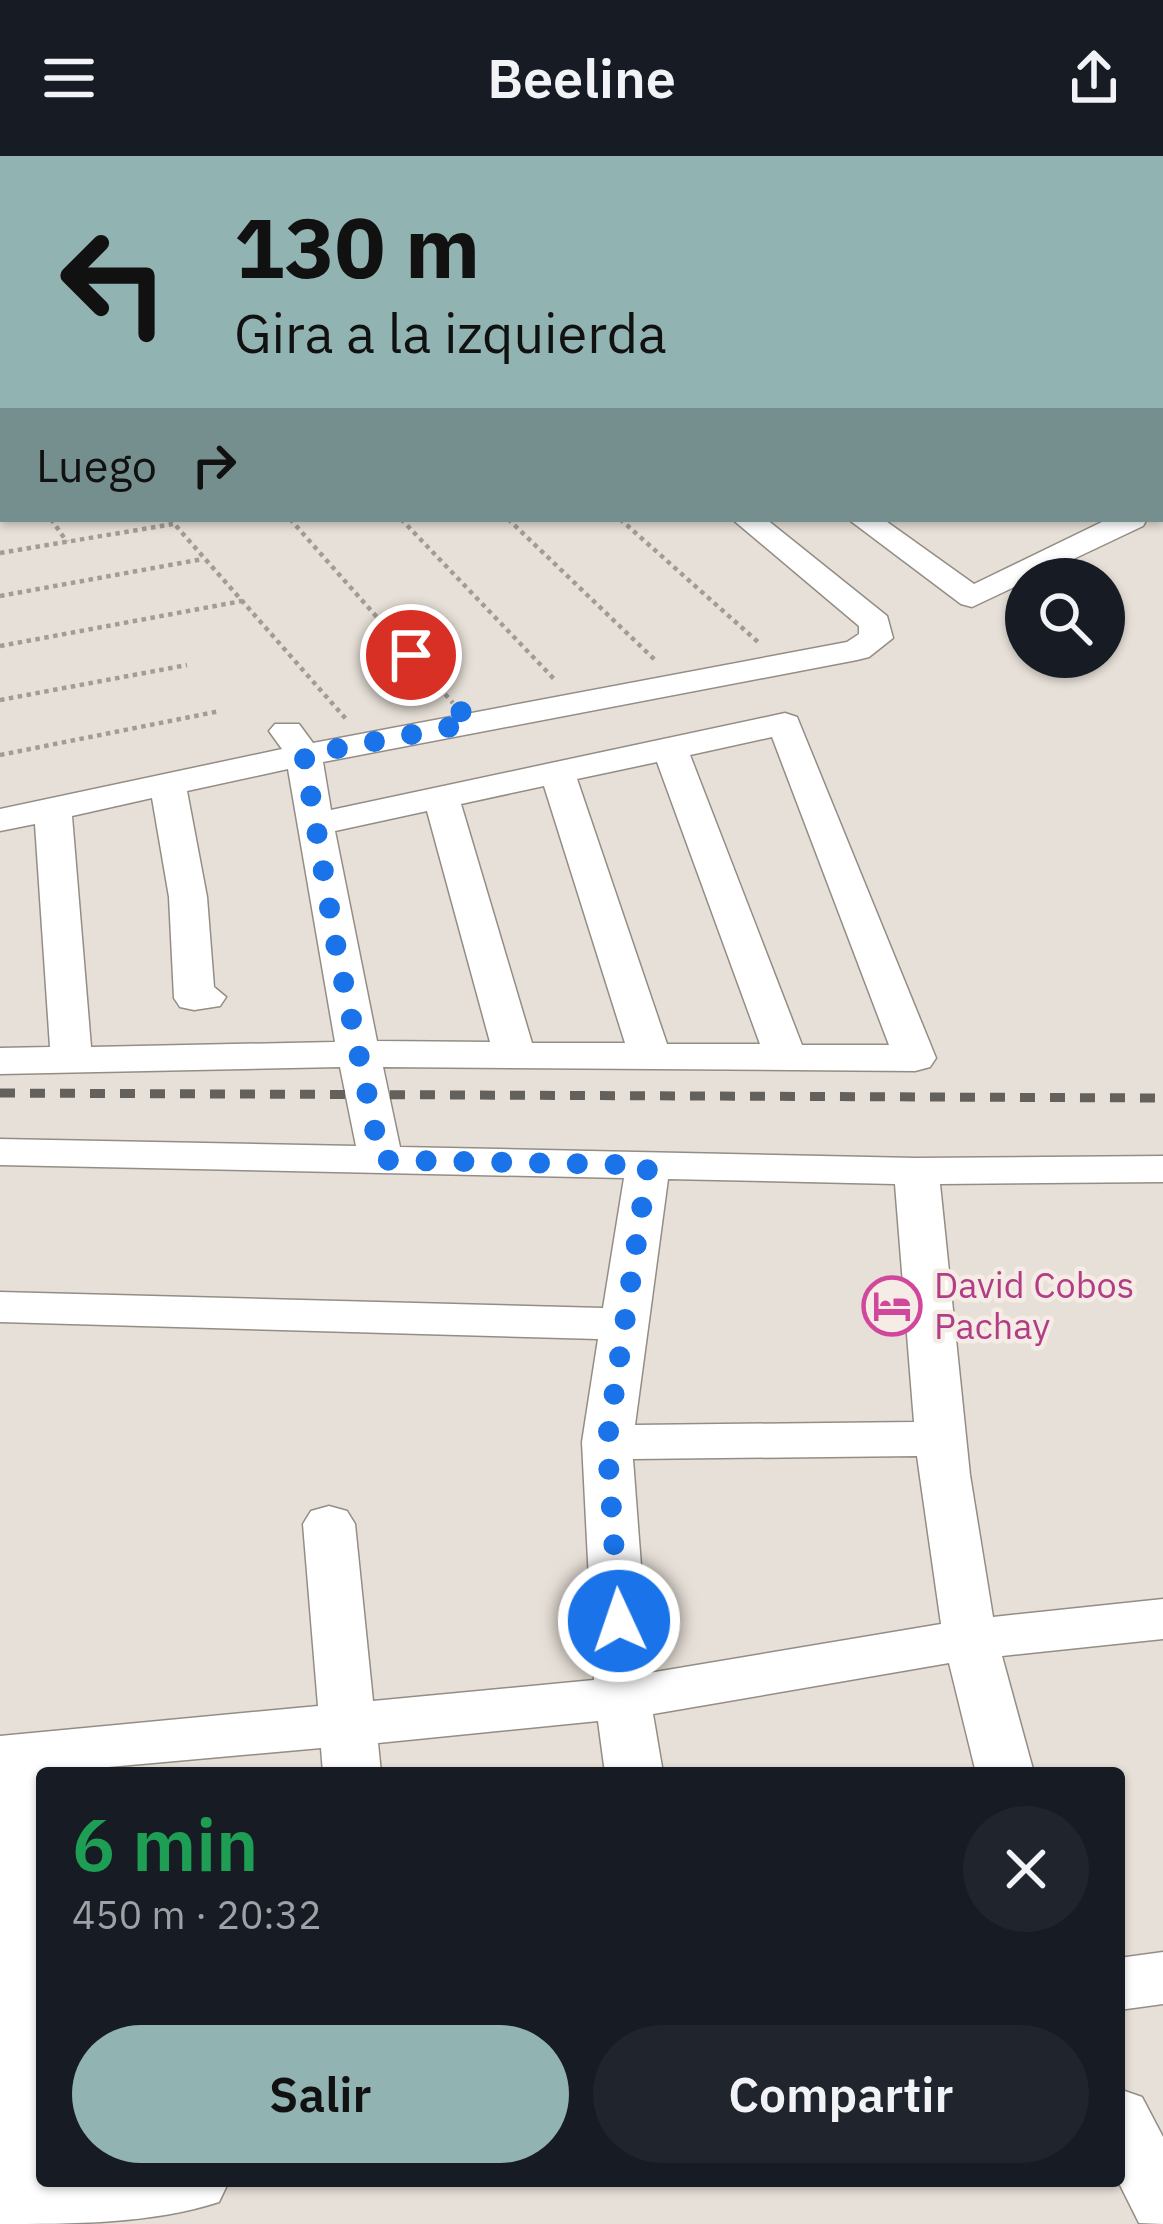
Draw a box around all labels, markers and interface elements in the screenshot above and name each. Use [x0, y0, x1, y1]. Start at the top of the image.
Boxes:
text: Beeline [487, 43, 676, 113]
icon: menu [36, 45, 102, 111]
icon: share [1061, 45, 1127, 111]
text: 130 m [234, 192, 480, 301]
icon: left [36, 204, 192, 360]
text: Gira a la izquierda [234, 298, 667, 368]
icon: right [181, 432, 247, 498]
text: Luego [36, 436, 157, 494]
map controls [1005, 558, 1125, 678]
button: search [1005, 558, 1125, 678]
pin [360, 604, 462, 706]
icon: arrive [378, 622, 444, 688]
place label: David Cobos Pachay [934, 1261, 1134, 1349]
hotel icon: David Cobos Pachay [861, 1275, 923, 1337]
position arrow [556, 1558, 682, 1684]
text: 6 min [72, 1797, 258, 1891]
button: close [963, 1806, 1089, 1932]
text: 450 m · 20:32 [72, 1889, 322, 1940]
button: Salir [72, 2025, 569, 2163]
button: Compartir [593, 2025, 1089, 2163]

